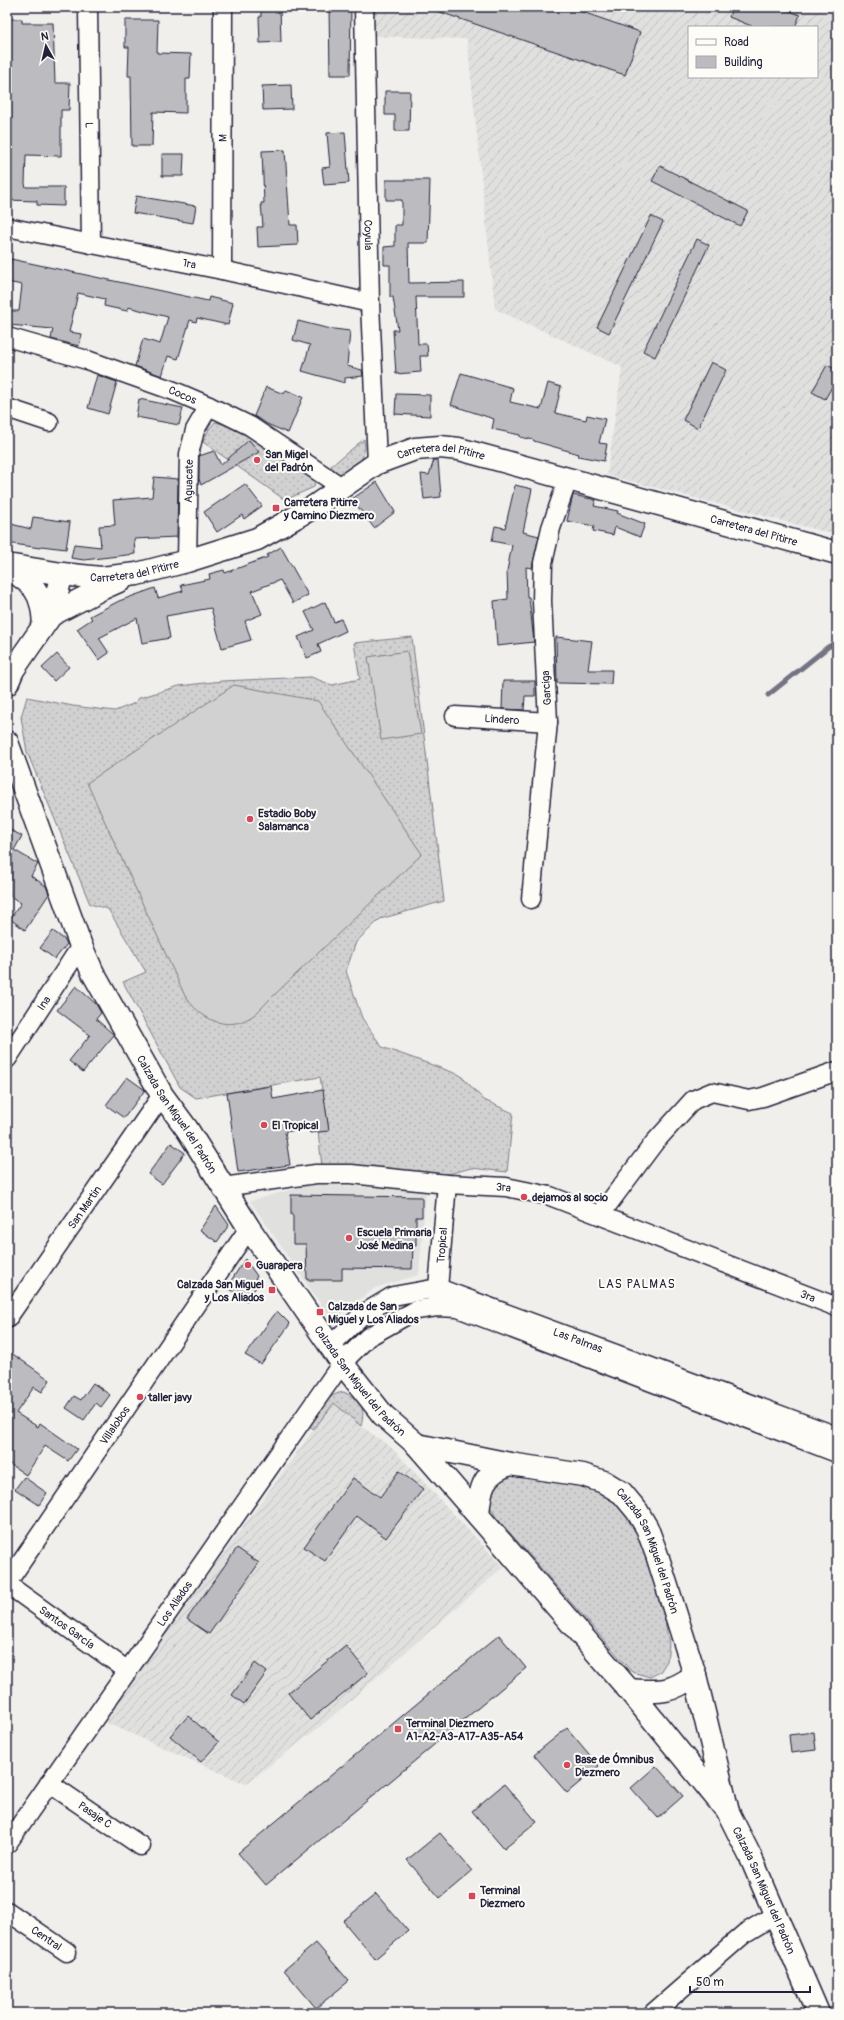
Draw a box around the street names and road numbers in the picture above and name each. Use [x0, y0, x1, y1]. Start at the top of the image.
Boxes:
street label: L [82, 122, 96, 128]
street label: M [216, 134, 230, 142]
street label: Coyula [361, 219, 375, 250]
street label: 1ra [181, 256, 197, 272]
street label: Cocos [167, 384, 198, 407]
street label: Carretera del Pitirre [395, 441, 487, 463]
street label: Aguacate [182, 459, 196, 503]
street label: Carretera del Pitirre [709, 512, 799, 549]
street label: Carretera del Pitirre [89, 557, 181, 585]
street label: Garciga [539, 670, 554, 706]
street label: Lindero [484, 712, 520, 727]
street label: Ina [35, 994, 54, 1013]
street label: Calzada San Miguel del Padrón [134, 1053, 219, 1176]
street label: 3ra [496, 1180, 512, 1195]
street label: San Martin [65, 1183, 104, 1231]
street label: Tropical [434, 1227, 450, 1264]
street label: 3ra [798, 1287, 817, 1305]
street label: Calzada San Miguel del Padrón [311, 1324, 408, 1439]
street label: Las Palmas [551, 1325, 604, 1356]
street label: Villalobos [97, 1404, 133, 1447]
street label: Calzada San Miguel del Padrón [614, 1485, 681, 1615]
street label: Los Aliados [155, 1579, 195, 1629]
street label: Santos García [37, 1603, 97, 1652]
street label: Pasaje C [76, 1799, 114, 1831]
street label: Calzada San Miguel del Padrón [729, 1825, 798, 1956]
street label: Central [29, 1923, 64, 1954]

